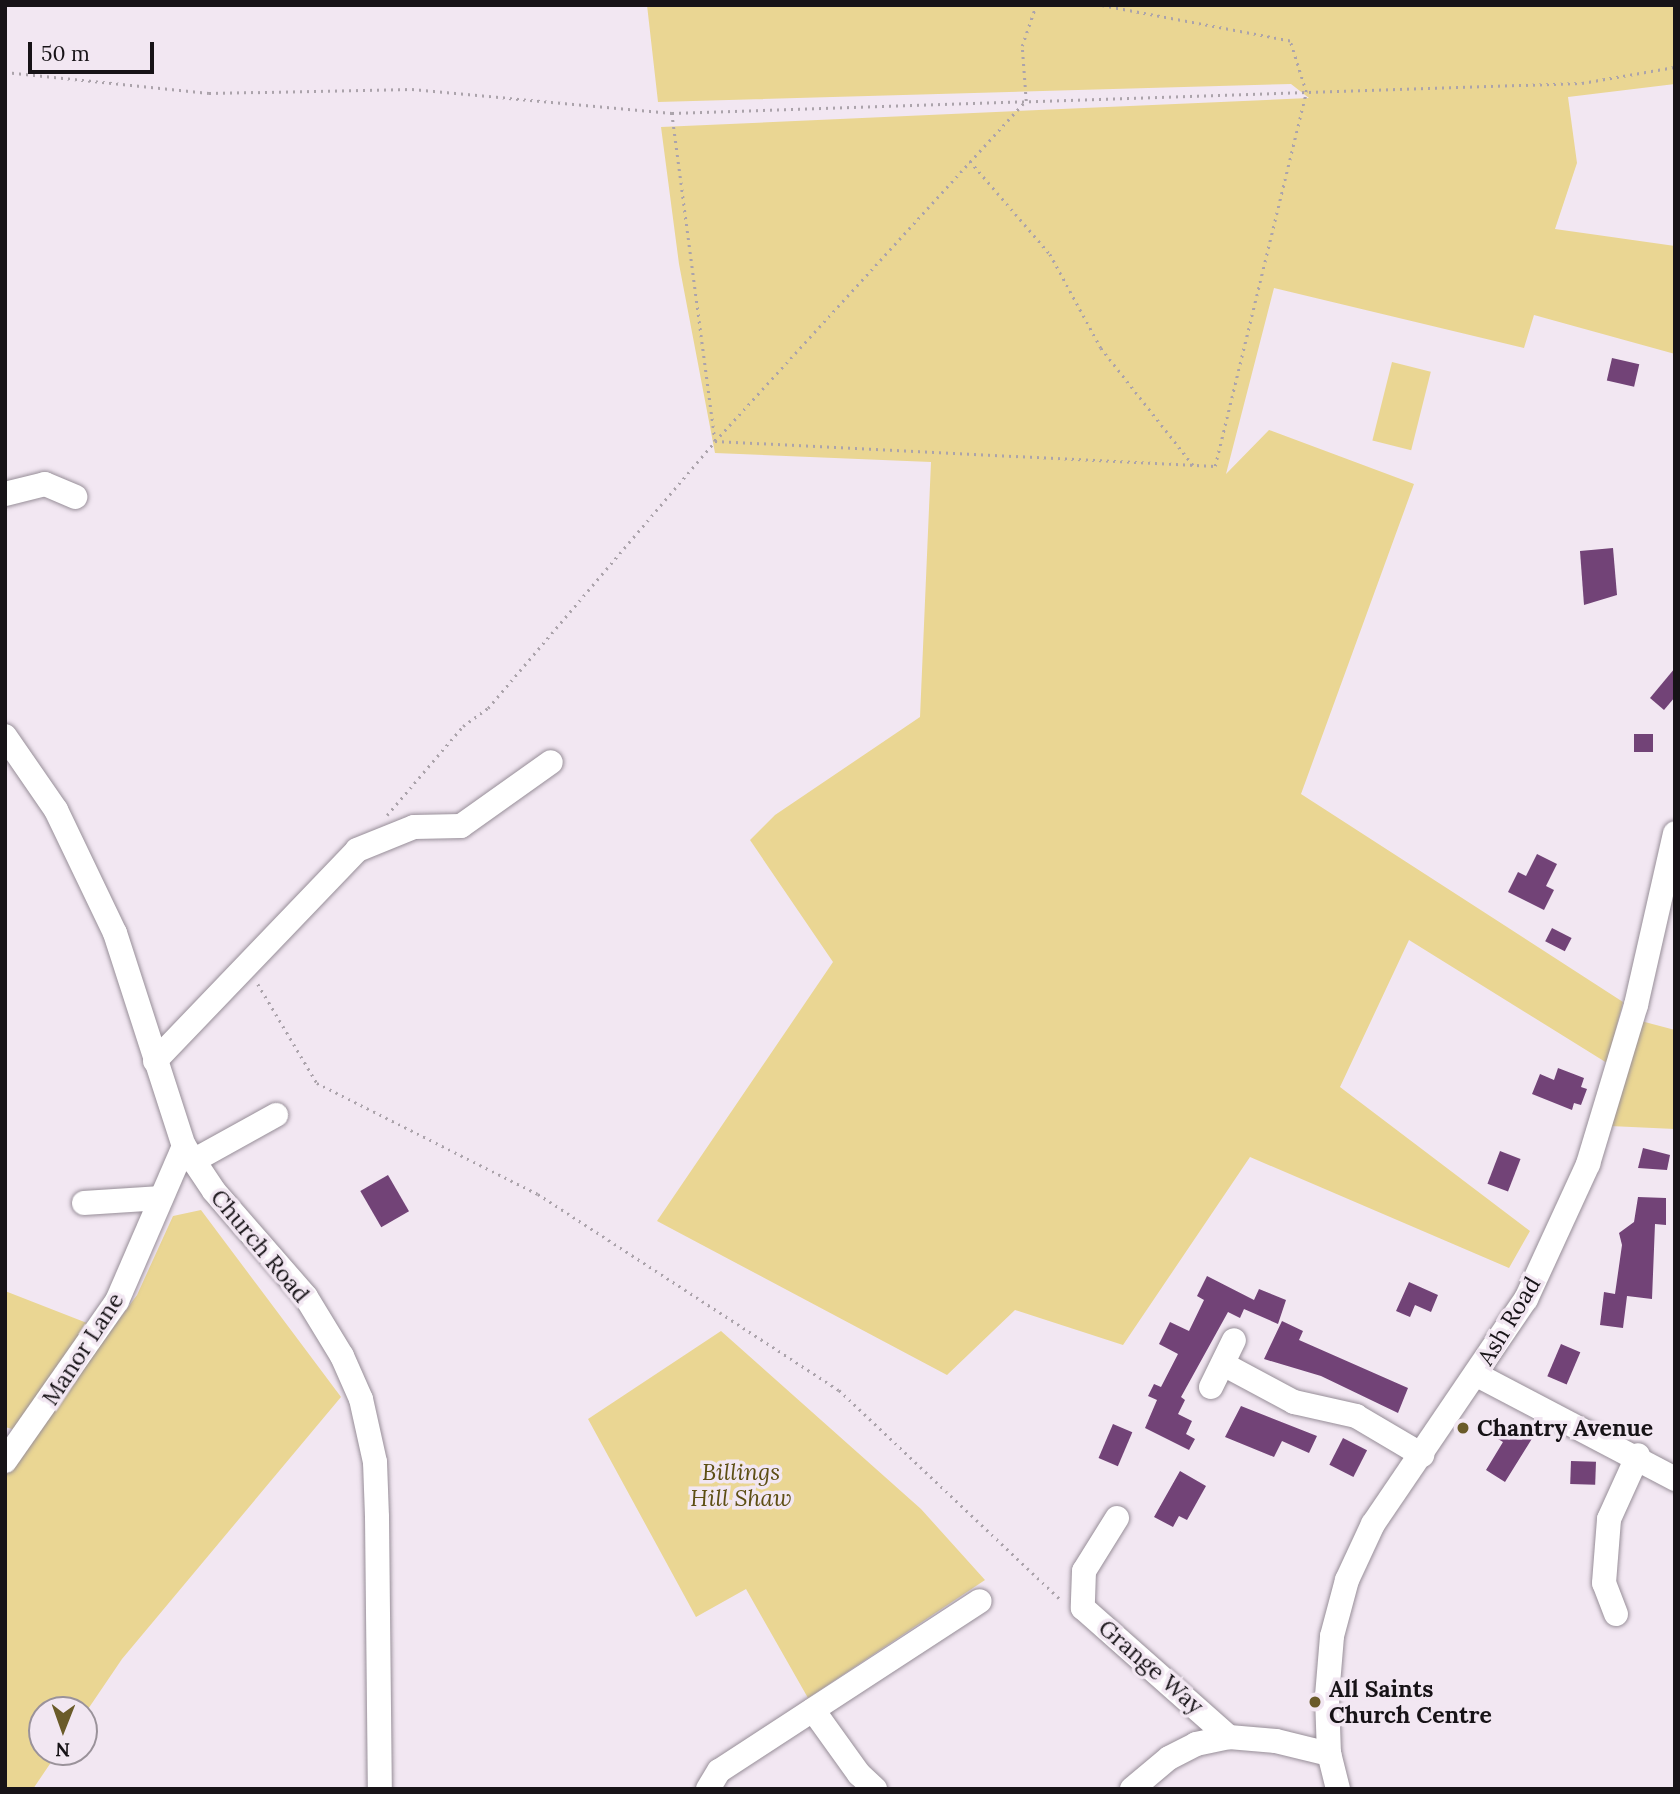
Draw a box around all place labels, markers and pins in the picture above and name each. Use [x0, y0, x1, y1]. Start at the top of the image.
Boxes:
place label: Chantry Avenue [1477, 1414, 1653, 1442]
marker: Chantry Avenue [1455, 1420, 1471, 1436]
place label: All Saints Church Centre [1329, 1675, 1492, 1729]
marker: All Saints Church Centre [1307, 1694, 1323, 1710]

